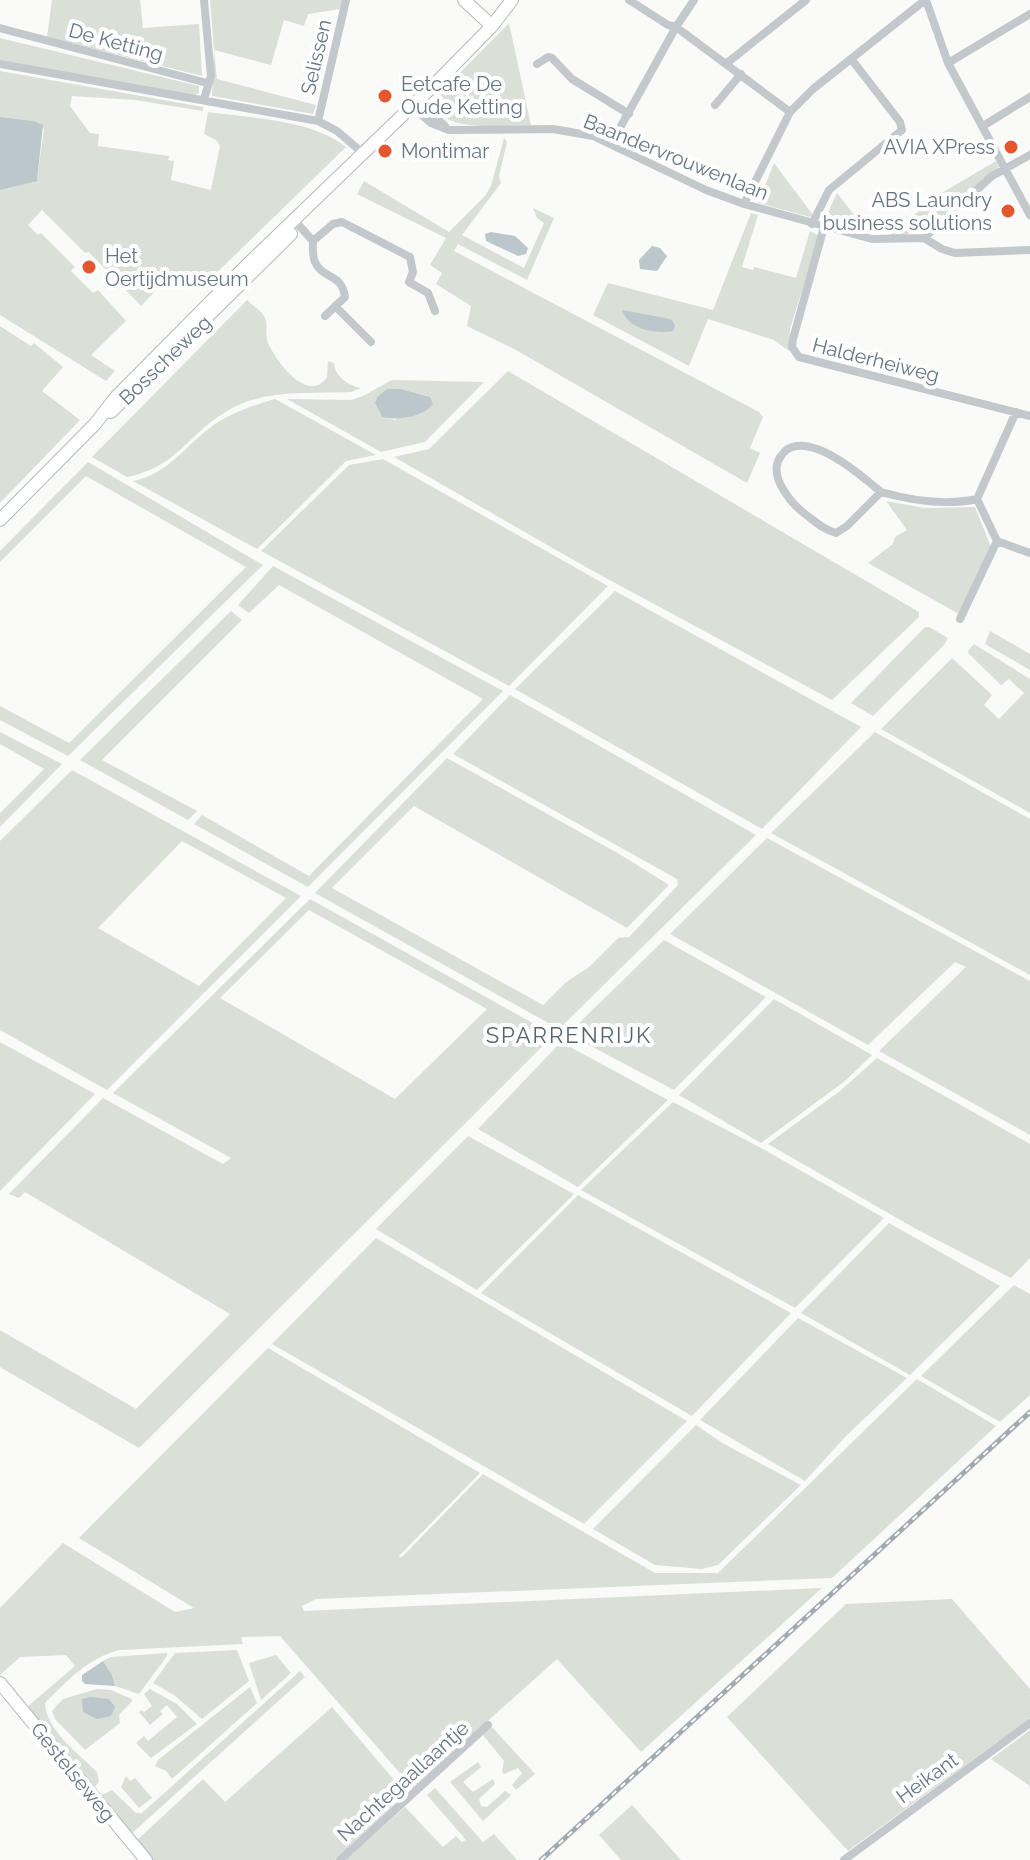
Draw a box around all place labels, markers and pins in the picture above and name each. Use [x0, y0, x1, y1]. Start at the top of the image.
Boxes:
place label: Eetcafe De Oude Ketting [401, 72, 523, 119]
marker: Eetcafe De Oude Ketting [376, 87, 394, 105]
place label: AVIA XPress [884, 135, 995, 159]
marker: AVIA XPress [1002, 138, 1020, 156]
place label: Montimar [401, 139, 489, 163]
marker: Montimar [376, 142, 394, 160]
place label: ABS Laundry business solutions [823, 188, 992, 235]
marker: ABS Laundry business solutions [999, 202, 1017, 220]
place label: Het Oertijdmuseum [105, 244, 249, 291]
marker: Het Oertijdmuseum [80, 258, 98, 276]

